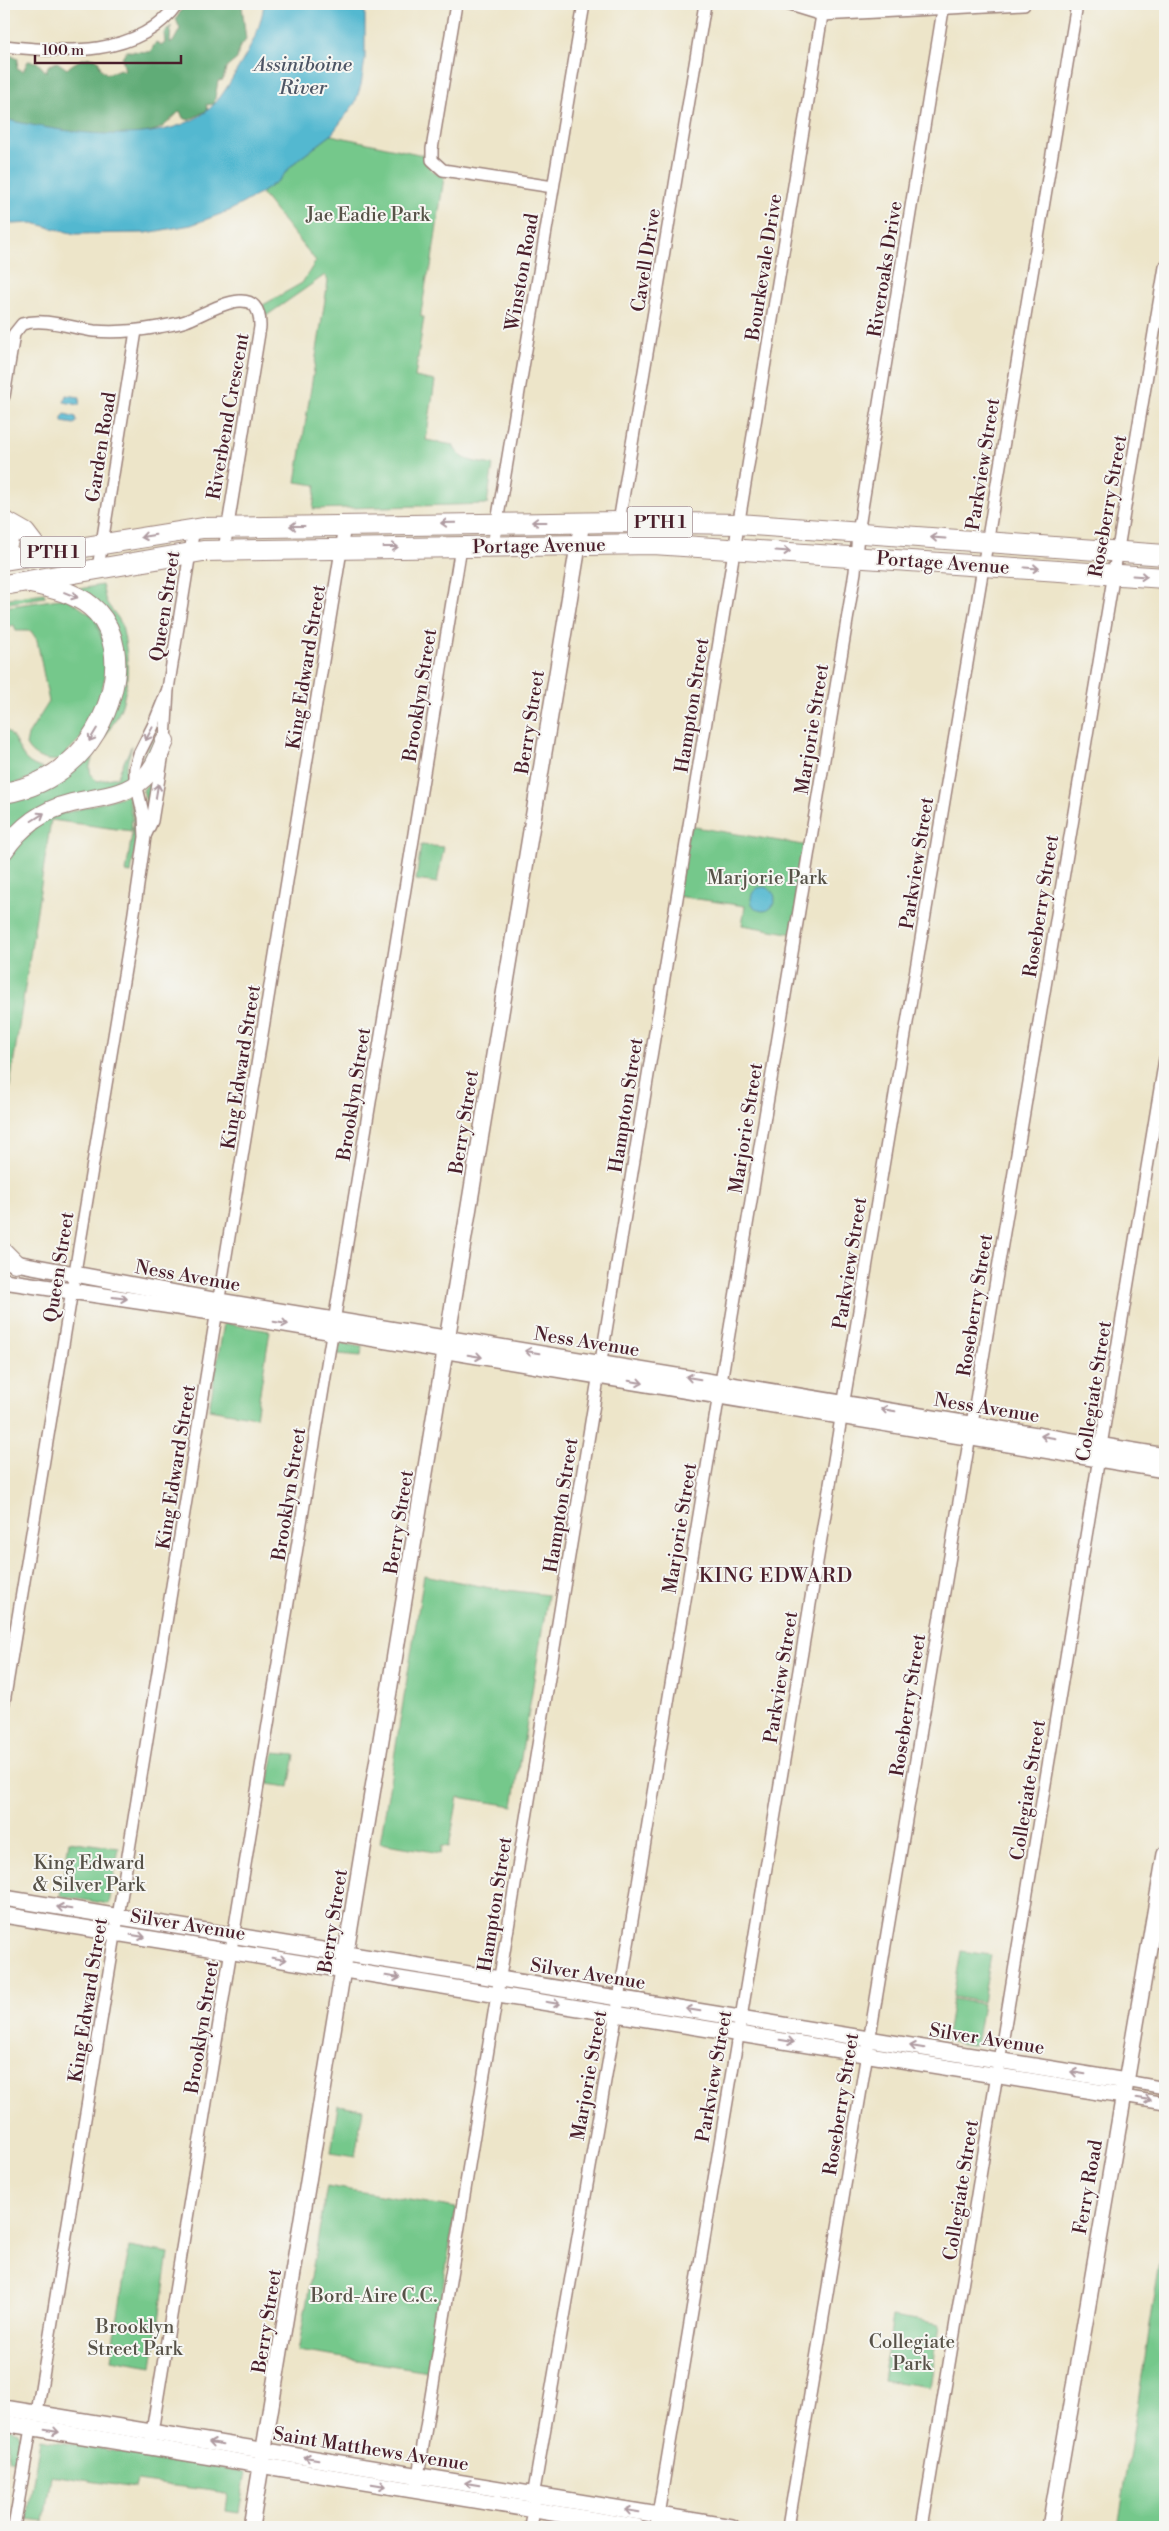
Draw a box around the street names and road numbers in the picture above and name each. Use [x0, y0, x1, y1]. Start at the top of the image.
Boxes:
street label: Bourkevale Drive [740, 192, 787, 343]
street label: Riveroaks Drive [862, 199, 908, 339]
street label: Cavell Drive [626, 207, 666, 314]
street label: Winston Road [500, 211, 544, 334]
street label: Riverbend Crescent [201, 331, 255, 501]
street label: Garden Road [80, 390, 122, 504]
street label: Parkview Street [961, 396, 1005, 532]
street label: Roseberry Street [1084, 433, 1132, 579]
road number: PTH 1 [628, 507, 692, 538]
street label: Portage Avenue [472, 533, 606, 559]
road number: PTH 1 [20, 536, 86, 568]
street label: Portage Avenue [875, 546, 1010, 580]
street label: Queen Street [144, 549, 186, 663]
street label: King Edward Street [281, 583, 331, 751]
street label: Brooklyn Street [397, 627, 442, 764]
street label: Hampton Street [669, 636, 715, 774]
street label: Marjorie Street [790, 662, 834, 796]
street label: Berry Street [510, 668, 550, 777]
street label: Parkview Street [895, 795, 939, 931]
street label: Roseberry Street [1018, 833, 1064, 979]
street label: King Edward Street [216, 983, 266, 1151]
street label: Brooklyn Street [331, 1026, 376, 1163]
street label: Hampton Street [603, 1036, 649, 1174]
street label: Marjorie Street [724, 1061, 768, 1195]
street label: Berry Street [444, 1068, 484, 1177]
street label: Parkview Street [828, 1195, 872, 1331]
street label: Queen Street [38, 1210, 80, 1324]
street label: Roseberry Street [952, 1232, 998, 1378]
street label: Ness Avenue [133, 1255, 242, 1297]
street label: Collegiate Street [1071, 1319, 1117, 1463]
street label: Ness Avenue [532, 1322, 641, 1362]
street label: King Edward Street [151, 1383, 201, 1551]
street label: Ness Avenue [932, 1388, 1041, 1428]
street label: Brooklyn Street [266, 1426, 311, 1563]
street label: Hampton Street [538, 1436, 584, 1574]
street label: Marjorie Street [658, 1461, 702, 1595]
street label: Berry Street [379, 1468, 419, 1577]
street label: Parkview Street [759, 1609, 803, 1745]
street label: Roseberry Street [885, 1632, 931, 1778]
street label: Collegiate Street [1005, 1718, 1051, 1862]
street label: Hampton Street [472, 1835, 518, 1973]
street label: Berry Street [313, 1867, 353, 1976]
street label: Silver Avenue [128, 1904, 247, 1946]
street label: King Edward Street [63, 1916, 113, 2084]
street label: Silver Avenue [528, 1953, 647, 1995]
street label: Brooklyn Street [179, 1959, 224, 2096]
street label: Marjorie Street [566, 2008, 612, 2142]
street label: Parkview Street [691, 2008, 737, 2144]
street label: Silver Avenue [927, 2018, 1046, 2060]
street label: Roseberry Street [818, 2031, 864, 2177]
street label: Collegiate Street [938, 2118, 984, 2262]
street label: Ferry Road [1068, 2138, 1108, 2236]
street label: Berry Street [247, 2267, 287, 2376]
street label: Saint Matthews Avenue [271, 2422, 470, 2476]

